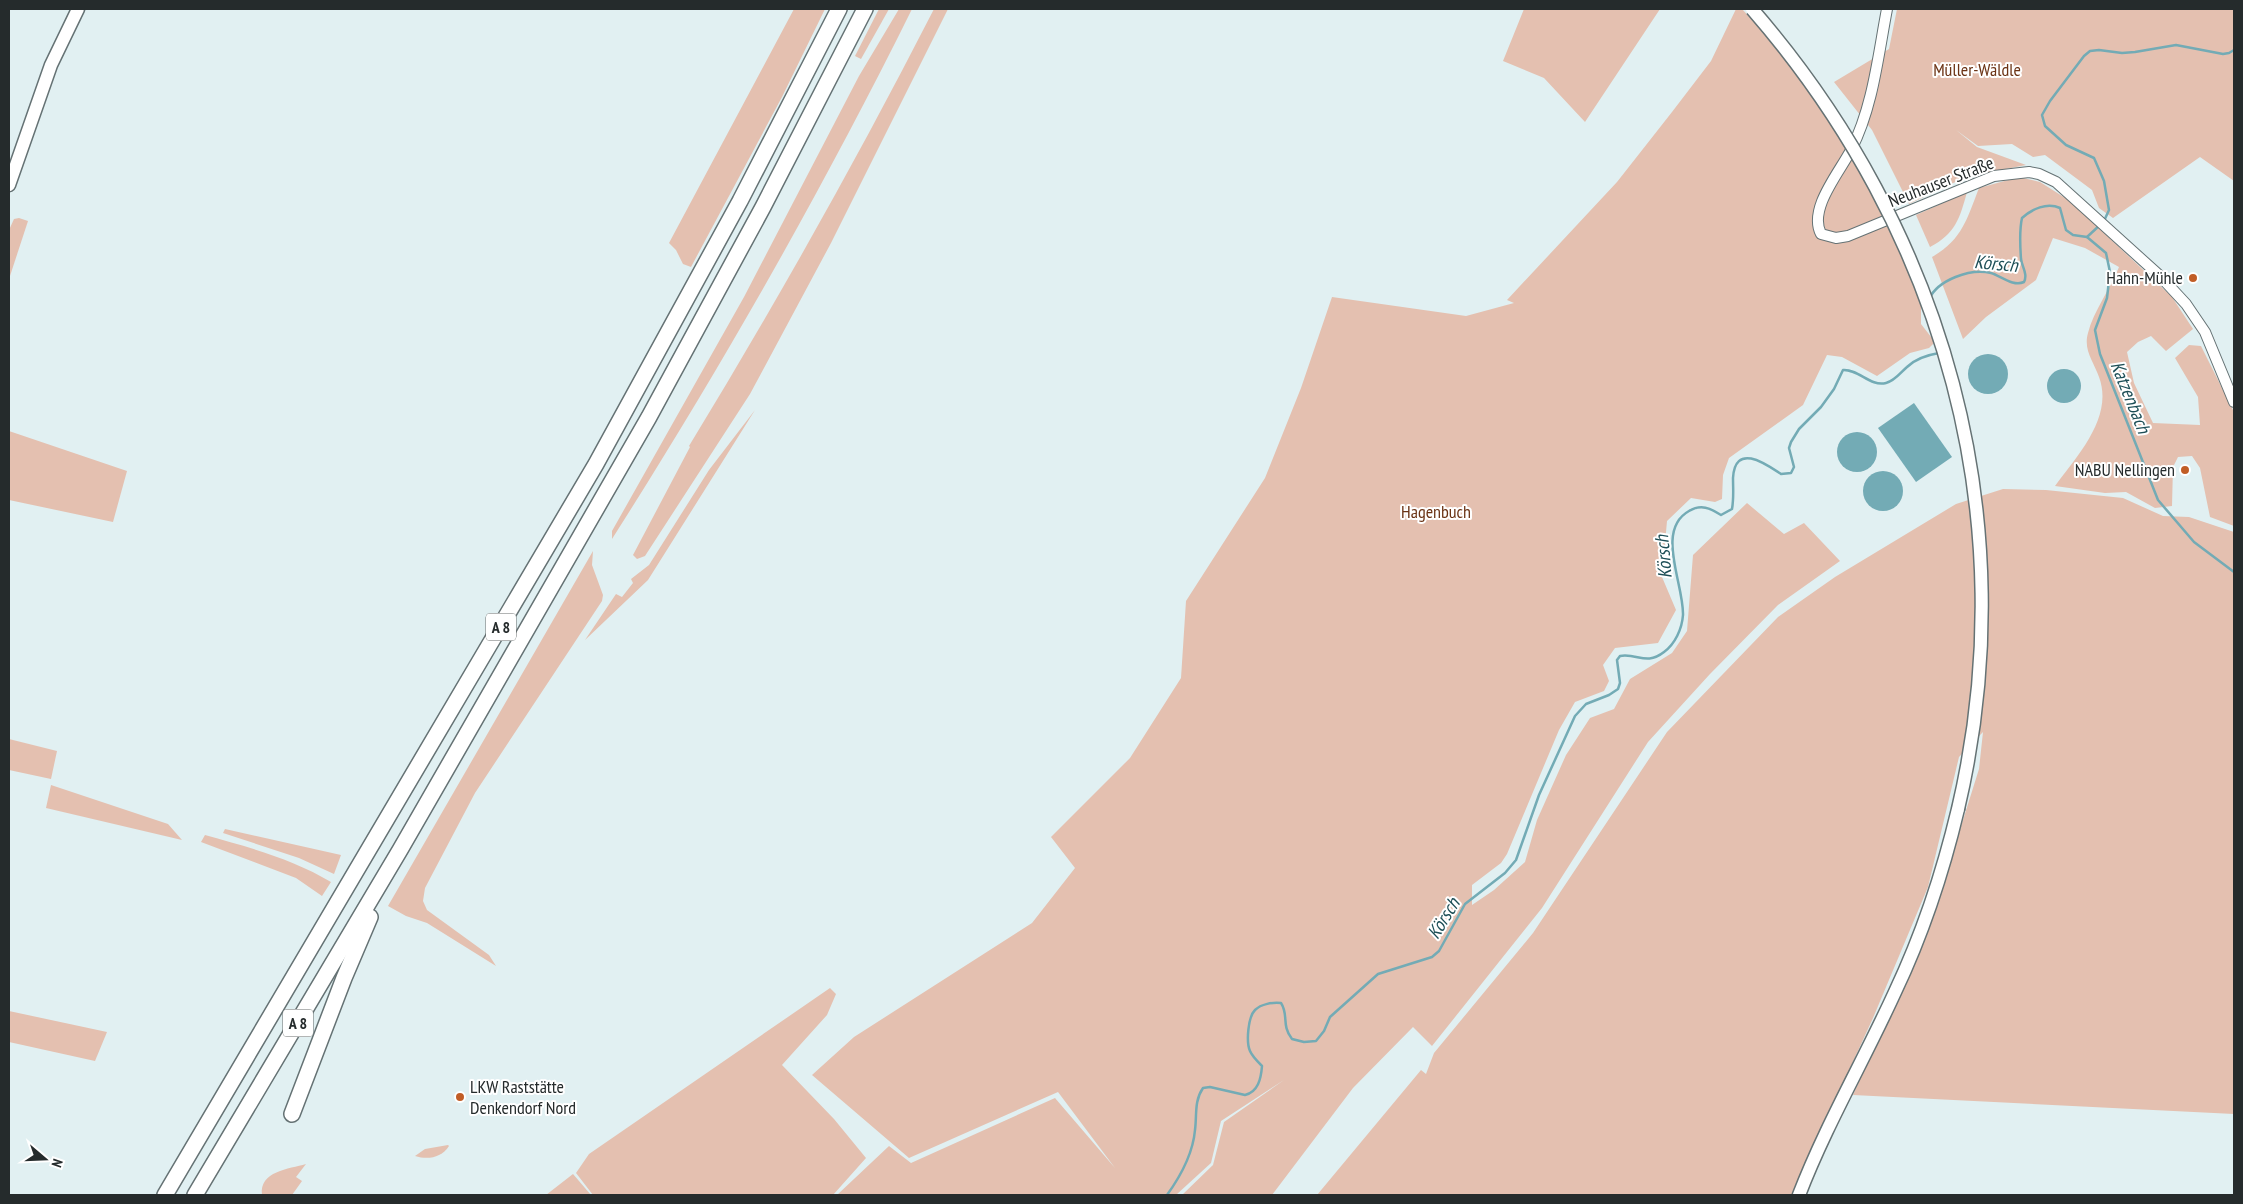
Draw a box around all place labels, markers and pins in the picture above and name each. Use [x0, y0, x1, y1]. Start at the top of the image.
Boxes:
place label: Hahn-Mühle [2106, 266, 2183, 289]
marker: Hahn-Mühle [2187, 272, 2199, 284]
place label: NABU Nellingen [2075, 458, 2175, 481]
marker: NABU Nellingen [2179, 464, 2191, 476]
place label: LKW Raststätte Denkendorf Nord [470, 1075, 576, 1119]
marker: LKW Raststätte Denkendorf Nord [454, 1091, 466, 1103]

